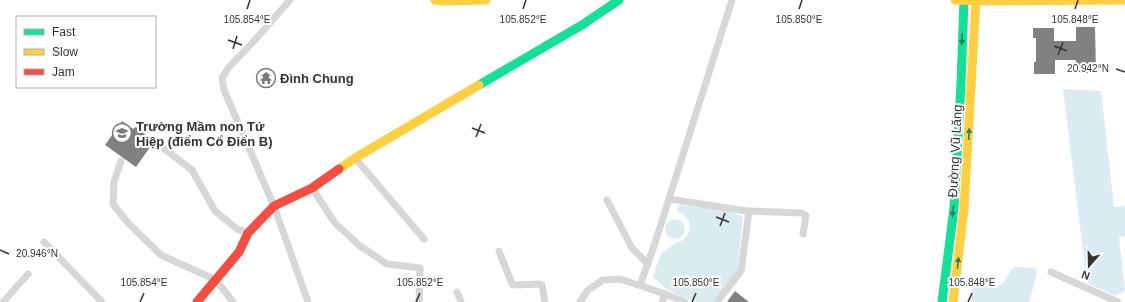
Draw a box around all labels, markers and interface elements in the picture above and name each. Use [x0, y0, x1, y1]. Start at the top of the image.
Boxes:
text: 105.854°E [224, 14, 271, 25]
text: 105.852°E [500, 14, 547, 25]
text: 105.850°E [776, 14, 823, 25]
text: 105.848°E [1052, 14, 1099, 25]
legend [16, 16, 156, 88]
text: Fast [52, 25, 76, 39]
one-way arrow [959, 33, 966, 45]
text: Slow [52, 45, 78, 59]
text: 20.942°N [1067, 63, 1109, 74]
text: Jam [52, 65, 75, 79]
temple icon: Đình Chung [255, 67, 277, 89]
place label: Đình Chung [280, 71, 354, 86]
street label: Đường Vũ Lăng [945, 104, 965, 198]
place label: Trường Mầm non Tứ Hiệp (điểm Cổ Điển B) [136, 119, 273, 149]
school or university icon: Trường Mầm non Tứ Hiệp (điểm Cổ Điển B) [111, 122, 133, 144]
one-way arrow [965, 128, 972, 140]
one-way arrow [950, 205, 957, 217]
north arrow [1069, 246, 1109, 286]
text: 20.946°N [16, 248, 58, 259]
one-way arrow [955, 257, 961, 269]
text: N [1080, 268, 1091, 282]
text: 105.854°E [121, 277, 168, 288]
text: 105.852°E [397, 277, 444, 288]
text: 105.850°E [673, 277, 720, 288]
text: 105.848°E [949, 277, 996, 288]

